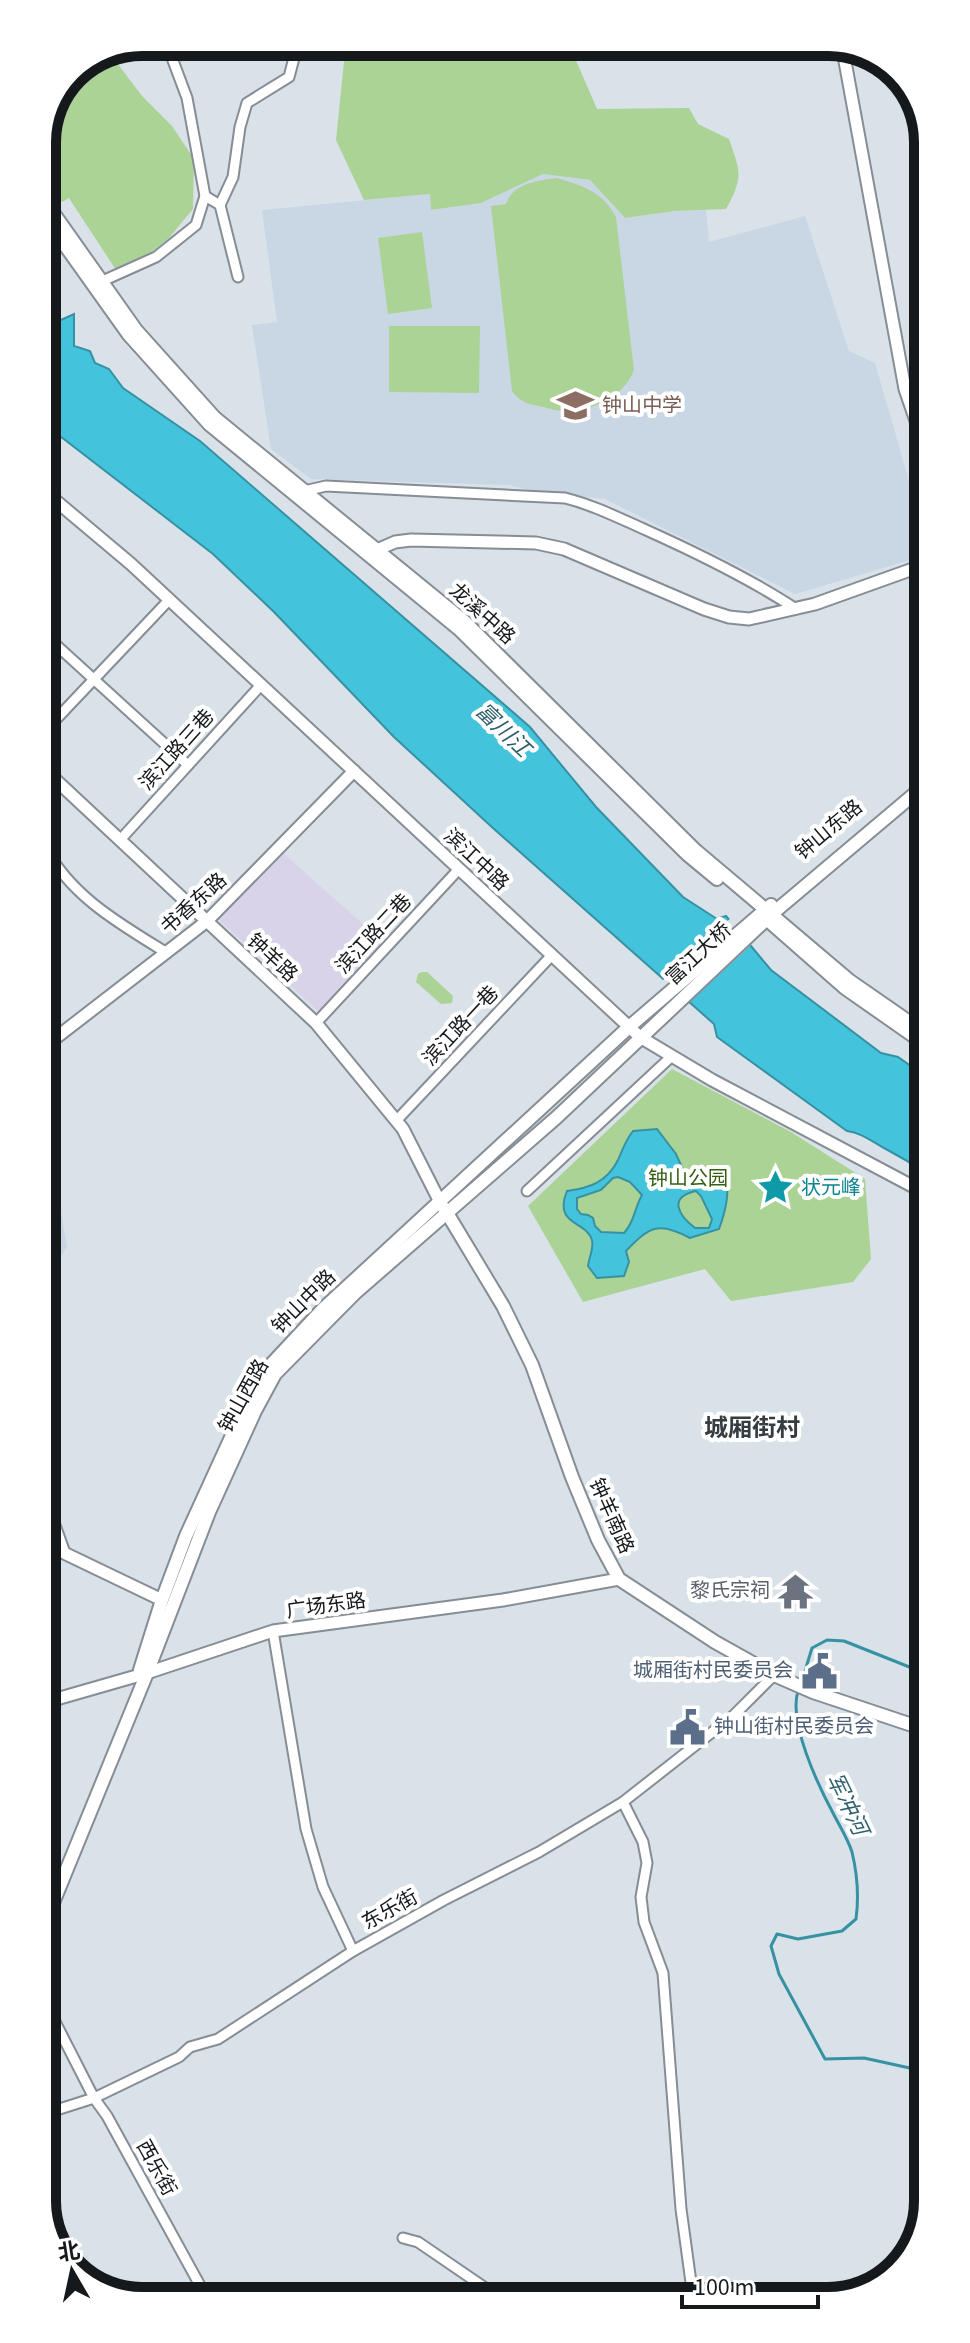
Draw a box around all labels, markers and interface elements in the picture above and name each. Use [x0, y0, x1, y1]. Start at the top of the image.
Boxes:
school or university icon: 钟山中学 [557, 387, 595, 425]
place label: 钟山中学 [602, 392, 682, 420]
street label: 龙溪中路 [443, 577, 521, 651]
water label: 富川江 [468, 696, 539, 766]
street label: 滨江路三巷 [133, 703, 221, 797]
street label: 钟山东路 [789, 794, 869, 866]
street label: 滨江中路 [437, 822, 515, 898]
street label: 书香东路 [155, 867, 233, 941]
street label: 滨江路二巷 [330, 888, 418, 980]
street label: 富江大桥 [660, 916, 738, 992]
street label: 钟羊路 [241, 927, 303, 989]
street label: 滨江路一巷 [417, 980, 505, 1072]
park label: 钟山公园 [648, 1165, 728, 1193]
place icon: 状元峰 [756, 1169, 794, 1207]
place label: 状元峰 [801, 1174, 861, 1202]
street label: 钟山中路 [266, 1264, 342, 1340]
street label: 钟山西路 [212, 1354, 276, 1438]
district label: 城厢街村 [704, 1411, 800, 1446]
street label: 钟羊南路 [582, 1474, 640, 1558]
temple icon: 黎氏宗祠 [777, 1572, 815, 1610]
place label: 黎氏宗祠 [690, 1577, 770, 1605]
street label: 广场东路 [284, 1587, 368, 1625]
public building icon: 城厢街村民委员会 [800, 1652, 838, 1690]
place label: 城厢街村民委员会 [633, 1657, 793, 1685]
public building icon: 钟山街村民委员会 [669, 1708, 707, 1746]
place label: 钟山街村民委员会 [714, 1713, 874, 1741]
water label: 军冲河 [818, 1767, 878, 1844]
street label: 东乐街 [357, 1883, 423, 1937]
street label: 西乐街 [129, 2135, 183, 2201]
north arrow [32, 2231, 112, 2311]
text: 北 [56, 2235, 82, 2270]
scale bar [682, 2259, 818, 2309]
text: 100 m [694, 2270, 754, 2305]

